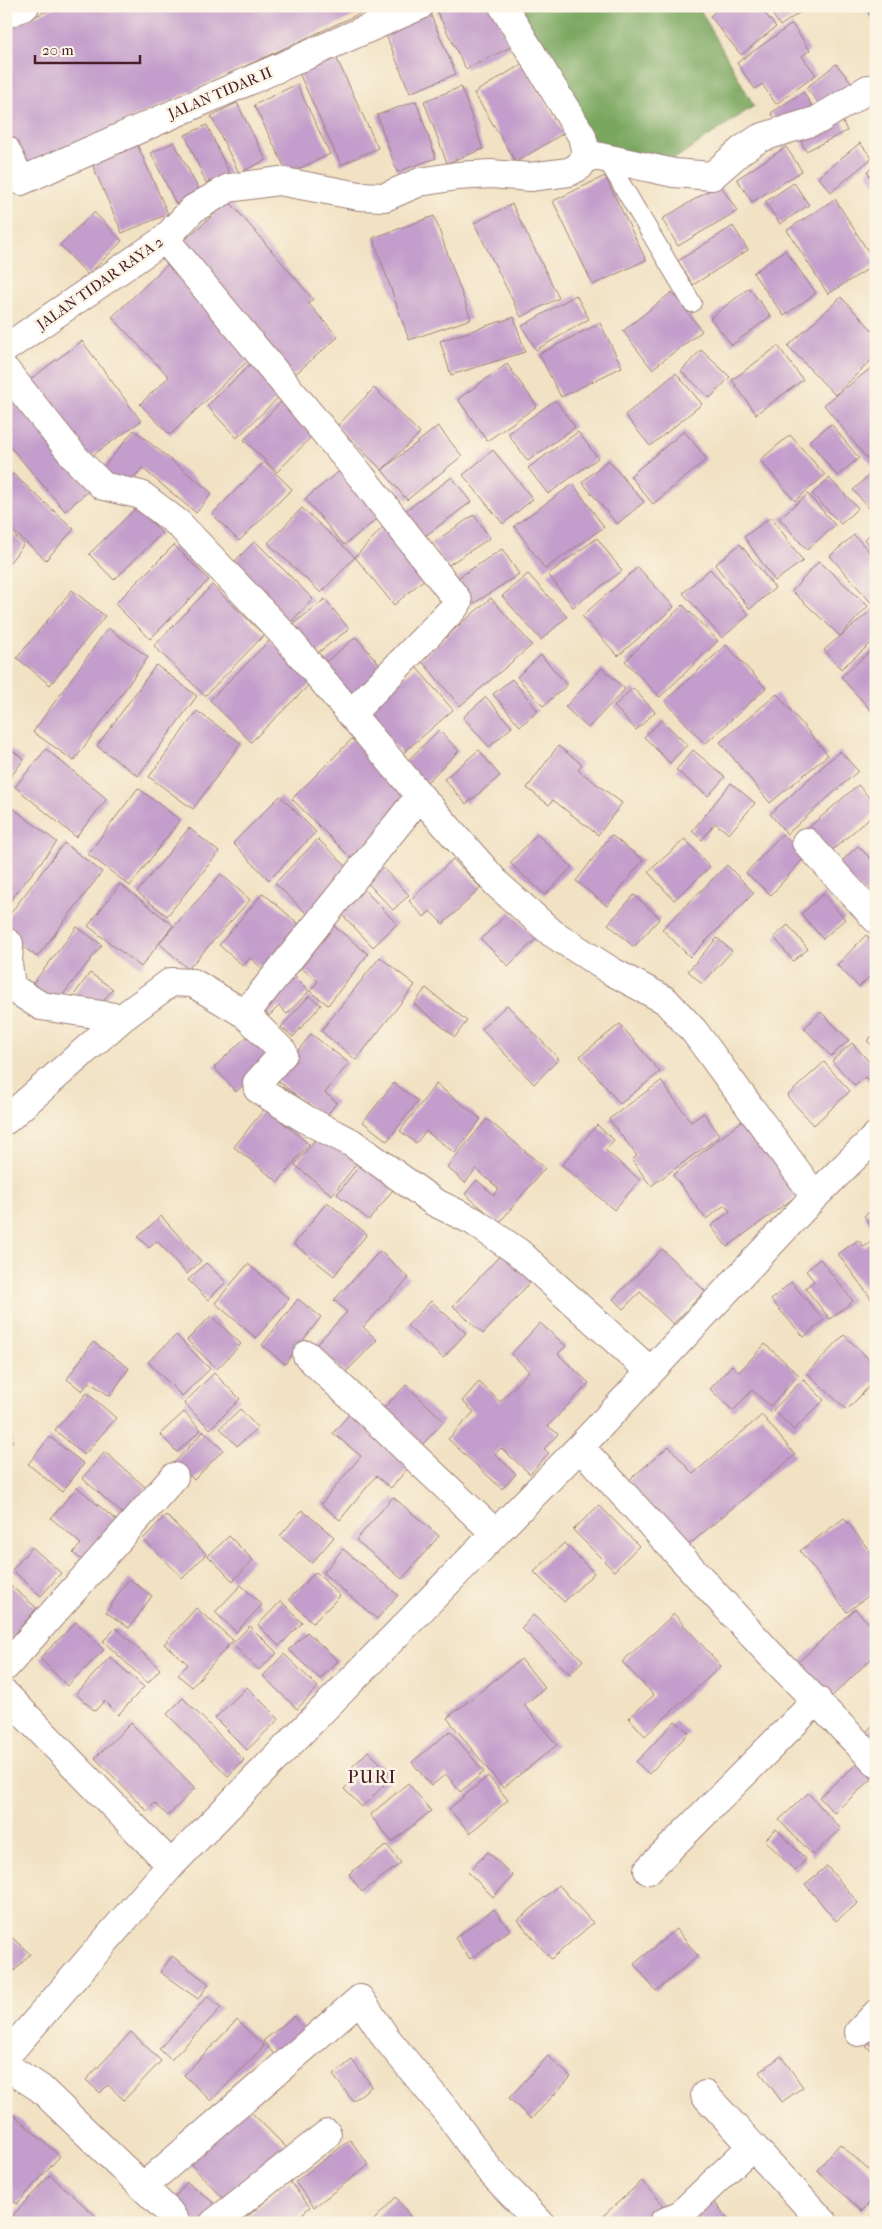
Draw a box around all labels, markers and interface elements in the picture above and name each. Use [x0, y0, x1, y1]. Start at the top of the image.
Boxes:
scale bar [35, 32, 140, 64]
text: 20 m [42, 41, 74, 59]
street label: JALAN TIDAR II [164, 63, 275, 123]
street label: JALAN TIDAR RAYA 2 [32, 232, 167, 334]
district label: PURI [348, 1767, 396, 1788]

